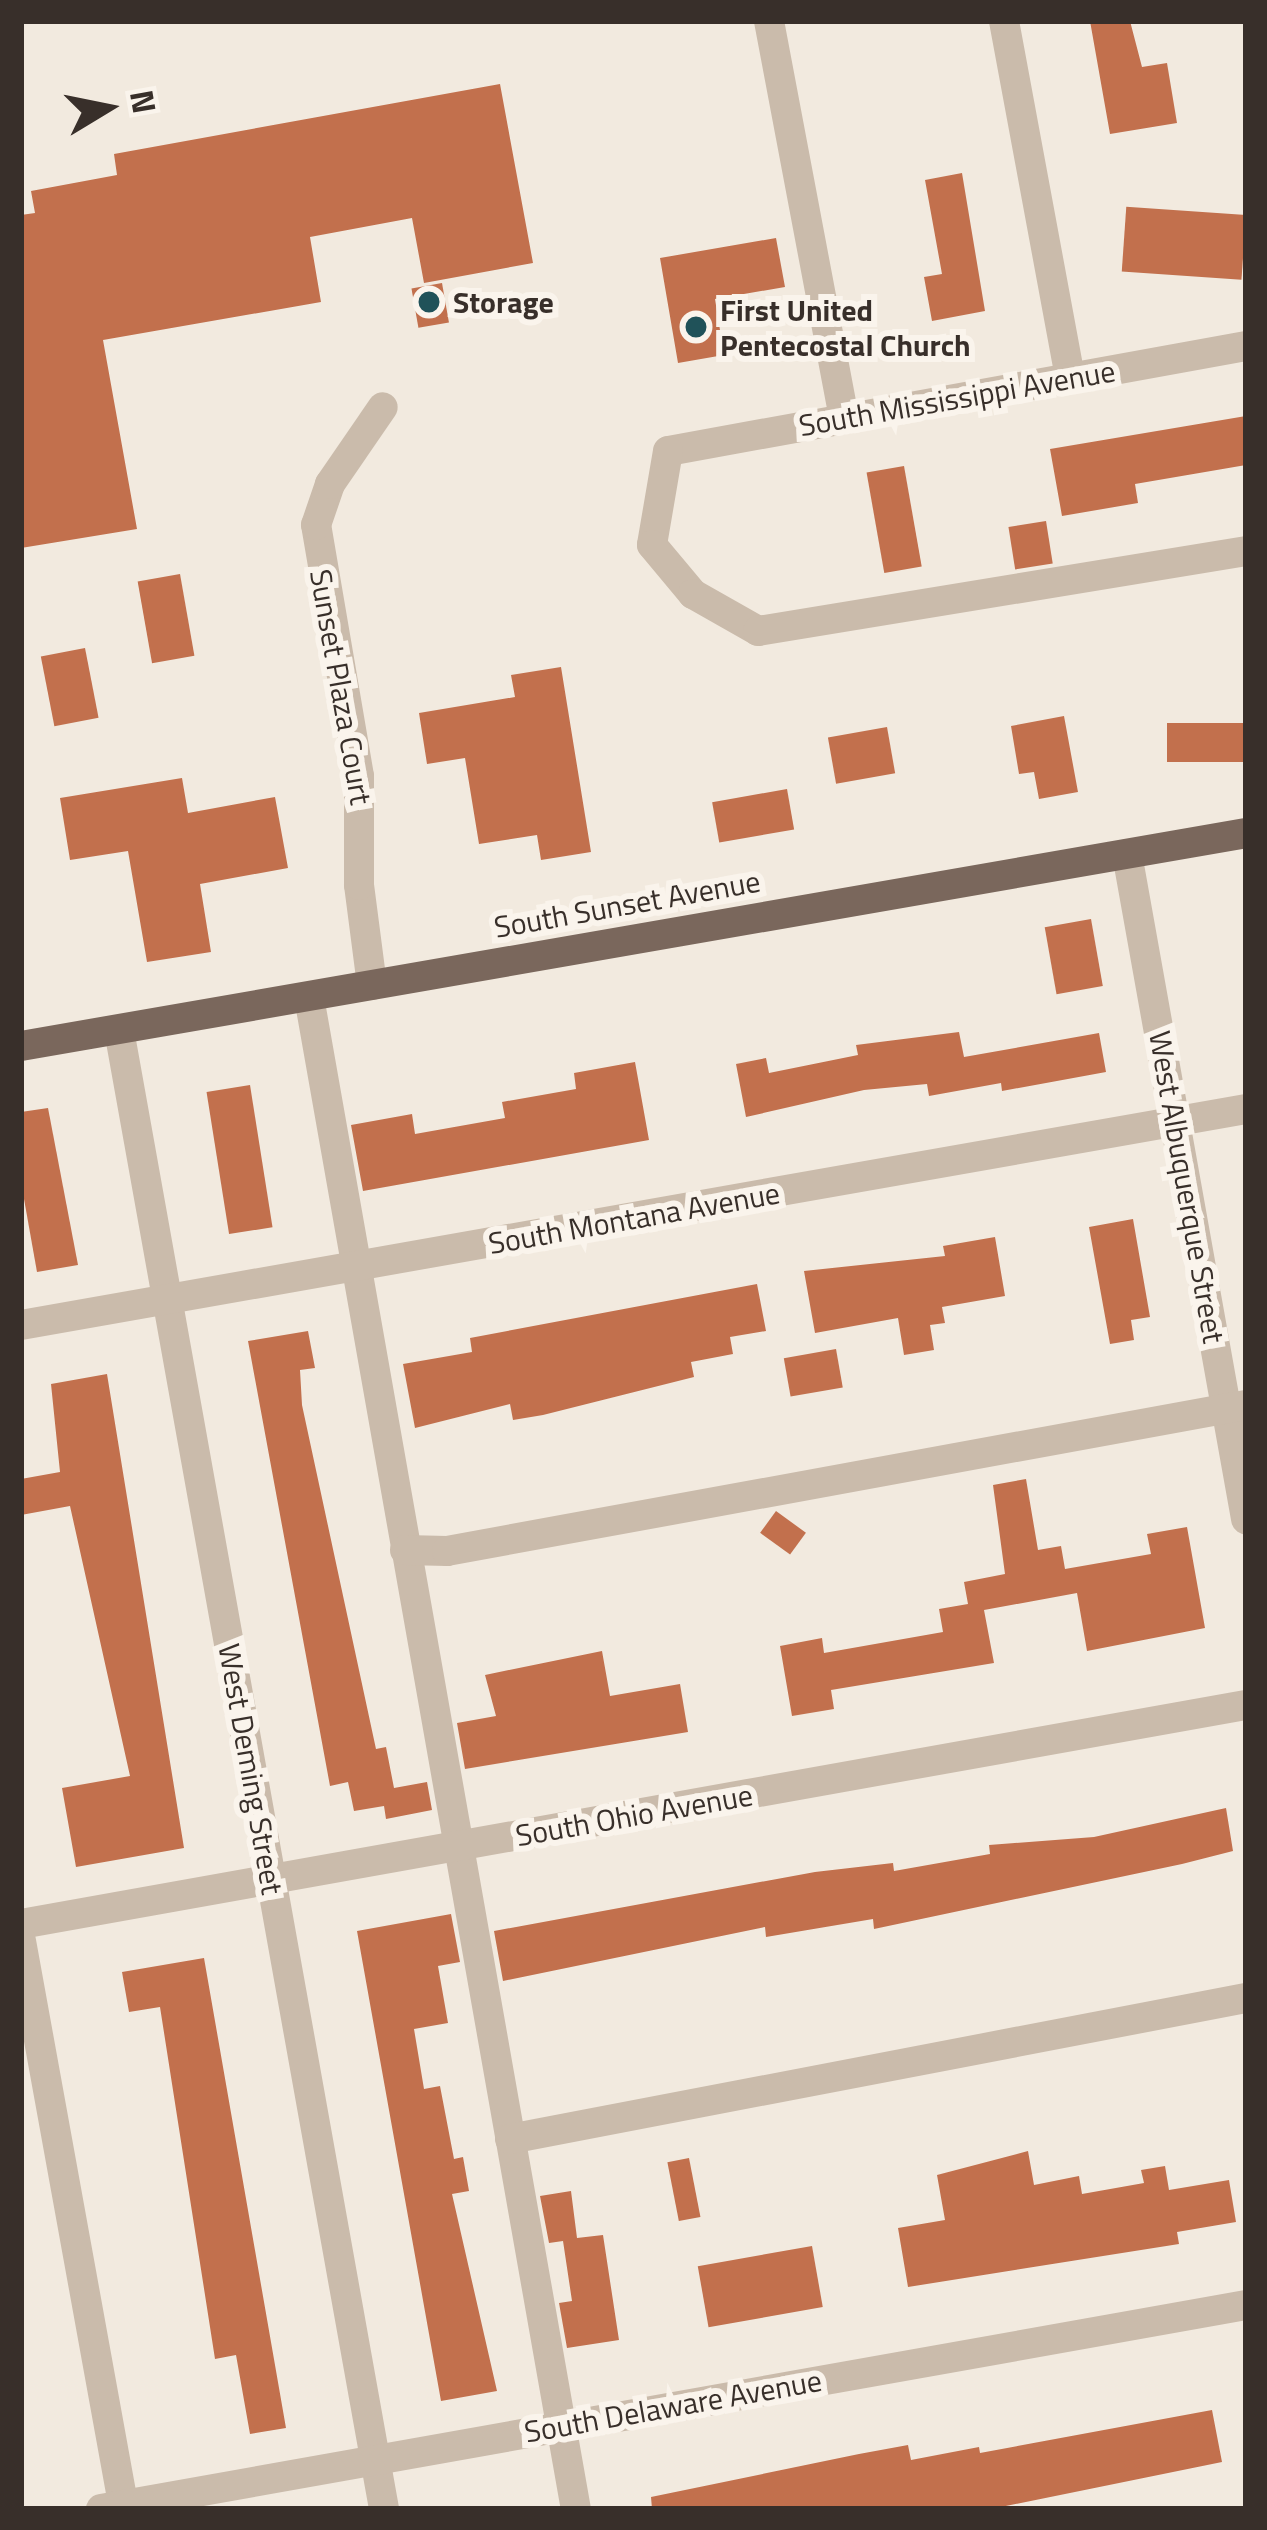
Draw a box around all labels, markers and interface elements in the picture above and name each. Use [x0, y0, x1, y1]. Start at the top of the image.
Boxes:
north arrow [48, 48, 168, 168]
text: N [117, 86, 170, 117]
place label: Storage [453, 284, 554, 320]
marker: Storage [416, 289, 442, 315]
place label: First United Pentecostal Church [720, 292, 971, 362]
marker: First United Pentecostal Church [683, 314, 709, 340]
street label: South Mississippi Avenue [796, 352, 1118, 444]
street label: Sunset Plaza Court [303, 567, 379, 807]
street label: South Sunset Avenue [491, 863, 763, 945]
street label: West Albuquerque Street [1142, 1028, 1232, 1346]
street label: South Montana Avenue [485, 1175, 783, 1261]
street label: West Deming Street [211, 1641, 291, 1897]
street label: South Ohio Avenue [513, 1776, 755, 1854]
street label: South Delaware Avenue [522, 2362, 824, 2450]

